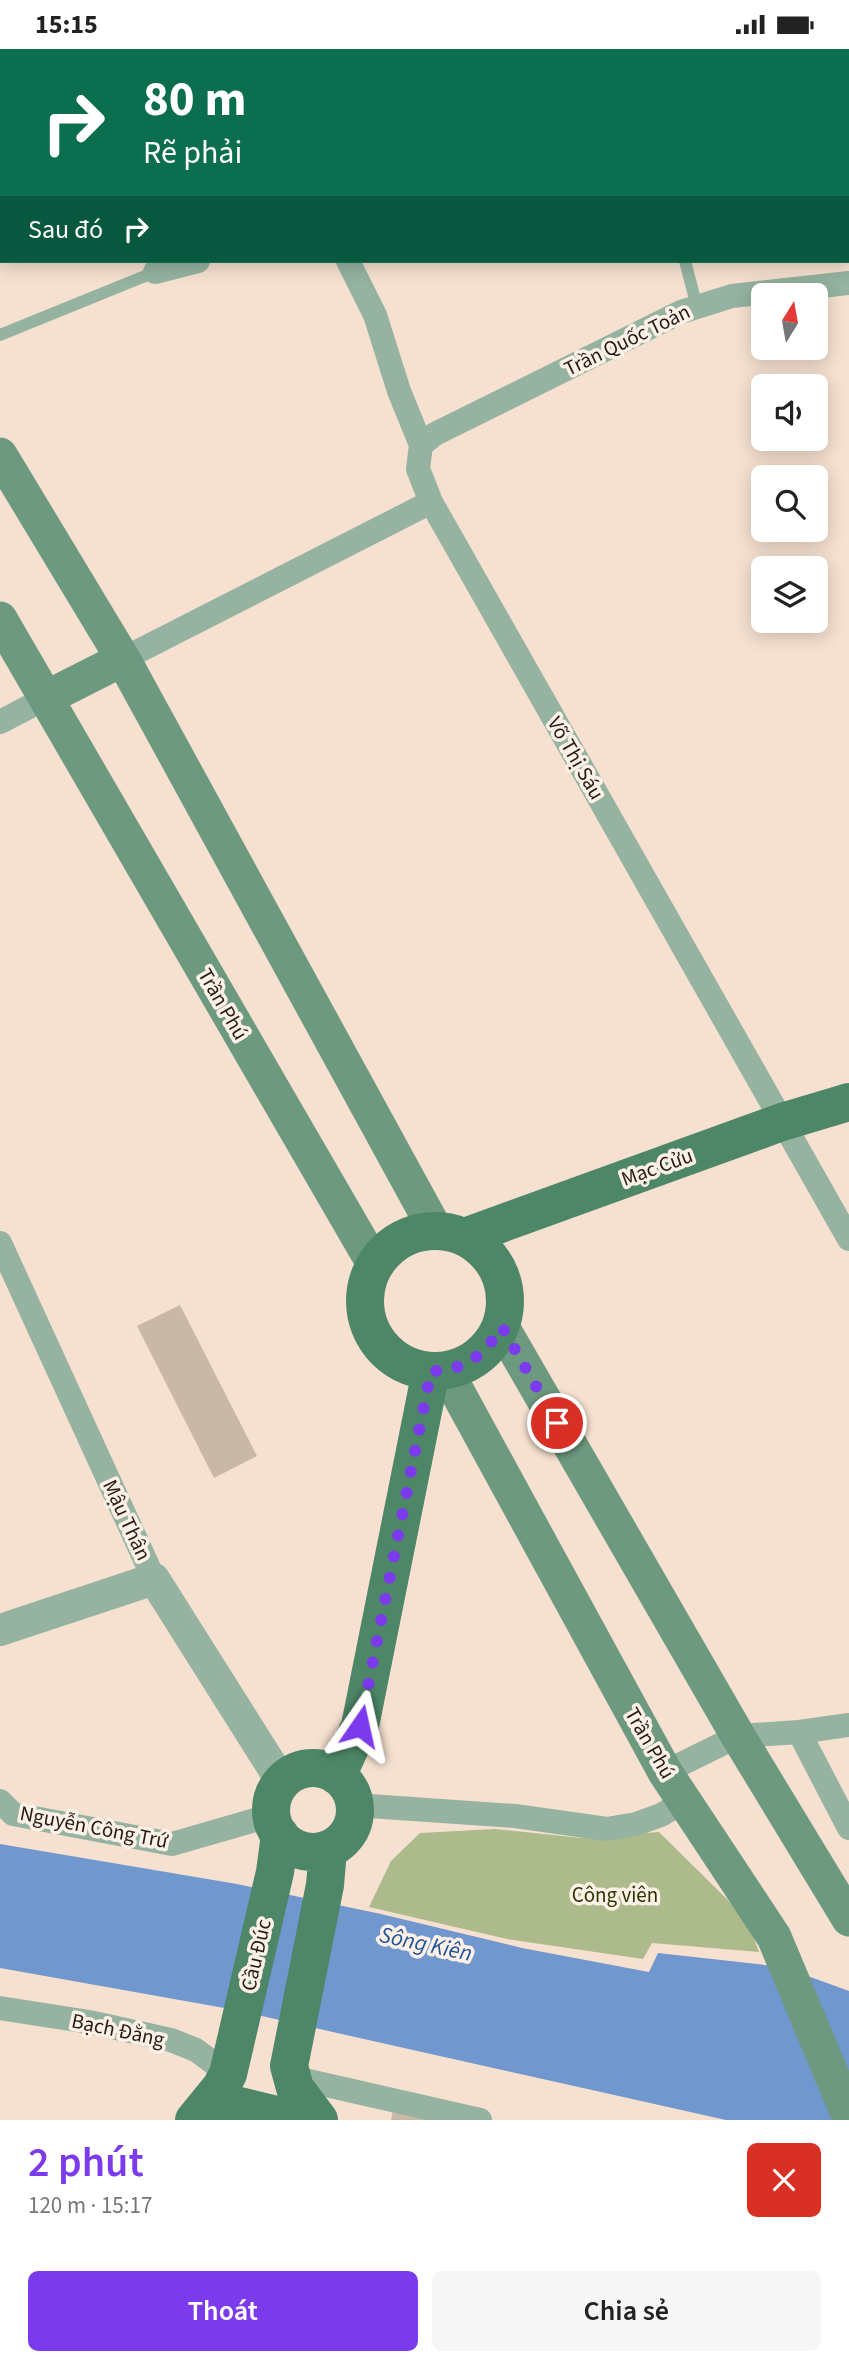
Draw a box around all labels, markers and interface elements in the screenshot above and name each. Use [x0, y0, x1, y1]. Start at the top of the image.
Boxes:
text: 15:15 [35, 6, 98, 43]
text: 80 m [143, 65, 247, 135]
icon: right [28, 77, 119, 168]
text: Rẽ phải [143, 130, 242, 176]
icon: right [117, 210, 155, 248]
text: Sau đó [28, 211, 103, 248]
north arrow [751, 283, 828, 361]
map controls [751, 283, 828, 633]
street label: Trần Quốc Toản [559, 297, 695, 383]
button: sound [751, 374, 828, 451]
button: search [751, 465, 828, 542]
button: layers [751, 556, 828, 633]
street label: Võ Thị Sáu [540, 711, 612, 805]
street label: Trần Phú [190, 963, 256, 1045]
street label: Mạc Cửu [617, 1140, 697, 1194]
pin [527, 1393, 587, 1453]
icon: arrive [538, 1404, 576, 1442]
street label: Mậu Thân [95, 1475, 159, 1565]
position arrow [323, 1689, 397, 1763]
street label: Trần Phú [617, 1702, 683, 1784]
street label: Nguyễn Công Trứ [17, 1798, 171, 1856]
park label: Công viên [572, 1880, 658, 1910]
street label: Cầu Đúc [233, 1916, 279, 1994]
water label: Sông Kiên [377, 1918, 475, 1970]
street label: Bạch Đằng [69, 2006, 168, 2055]
text: 2 phút [28, 2133, 144, 2193]
button: close [747, 2143, 821, 2217]
text: 120 m · 15:17 [28, 2189, 152, 2222]
button: Thoát [28, 2271, 418, 2351]
button: Chia sẻ [432, 2271, 821, 2351]

